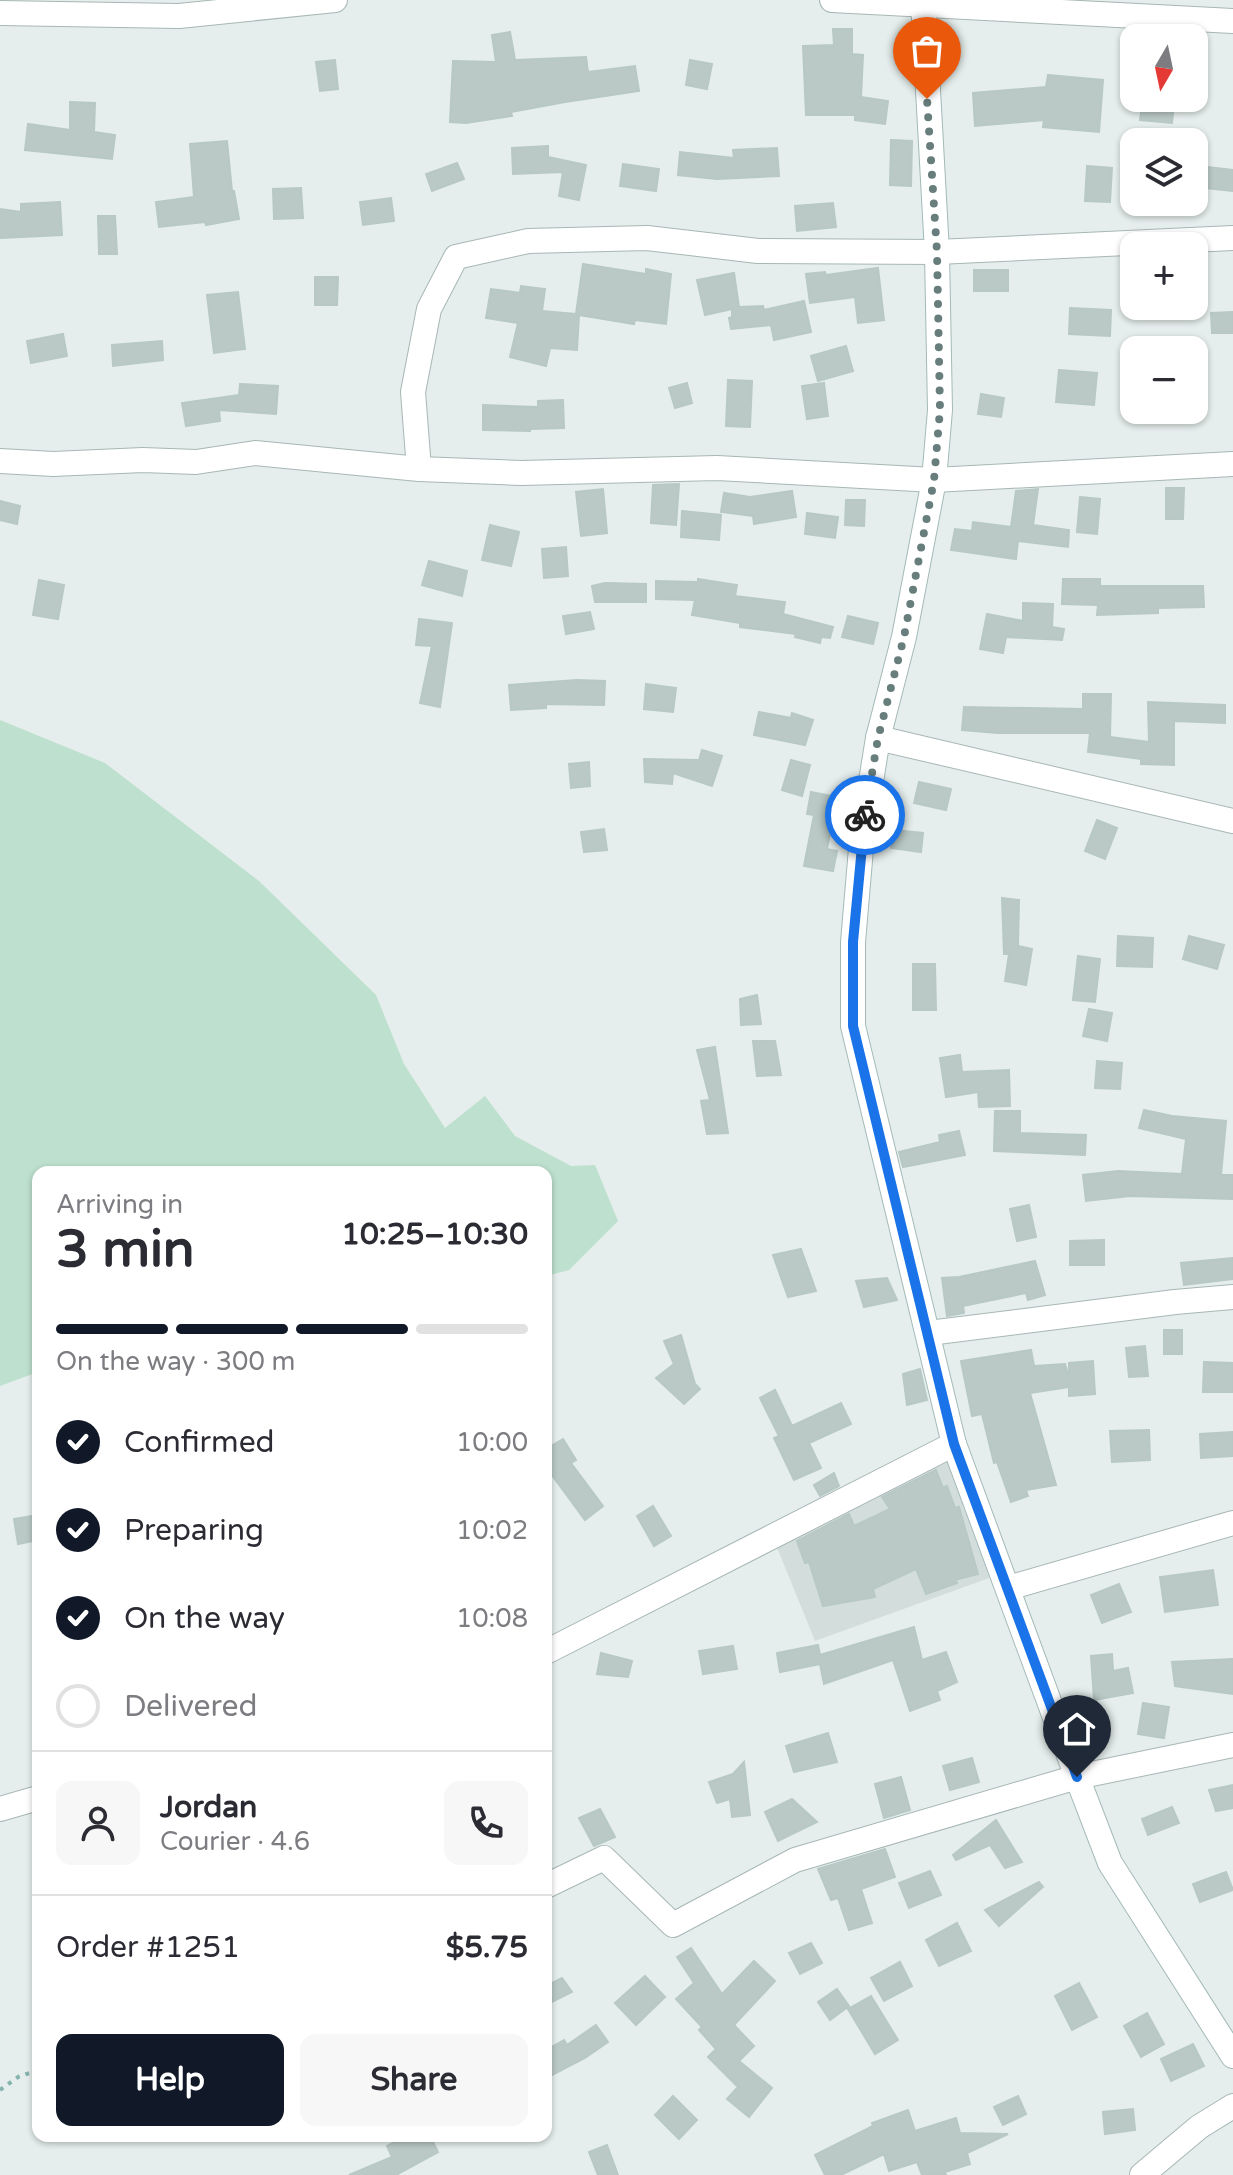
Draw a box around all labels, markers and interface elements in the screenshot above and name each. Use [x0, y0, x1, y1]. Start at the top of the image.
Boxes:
pin [893, 17, 961, 99]
north arrow [1120, 24, 1208, 112]
map controls [1120, 24, 1208, 424]
icon: bag [905, 29, 949, 73]
button: layers [1120, 128, 1208, 216]
button: + [1120, 232, 1208, 320]
button: − [1120, 336, 1208, 424]
courier [825, 775, 905, 855]
icon: bike [843, 793, 887, 837]
text: Arriving in [56, 1189, 183, 1220]
text: 10:25–10:30 [341, 1216, 528, 1253]
text: 3 min [56, 1218, 195, 1281]
text: On the way · 300 m [56, 1346, 295, 1377]
icon: check [56, 1420, 100, 1464]
text: Confirmed [124, 1424, 275, 1461]
text: 10:00 [456, 1427, 528, 1458]
icon: check [56, 1508, 100, 1552]
text: Preparing [124, 1512, 264, 1549]
text: 10:02 [456, 1515, 528, 1546]
icon: check [56, 1596, 100, 1640]
text: On the way [124, 1600, 285, 1637]
text: 10:08 [456, 1603, 528, 1634]
text: Delivered [124, 1688, 258, 1725]
pin [1043, 1695, 1111, 1777]
icon: home [1055, 1707, 1099, 1751]
button: person [56, 1781, 140, 1865]
button: phone [444, 1781, 528, 1865]
text: Jordan [160, 1789, 257, 1826]
text: Courier · 4.6 [160, 1826, 310, 1857]
text: Order #1251 [56, 1929, 240, 1966]
text: $5.75 [446, 1929, 528, 1966]
button: Help [56, 2034, 284, 2126]
button: Share [300, 2034, 528, 2126]

